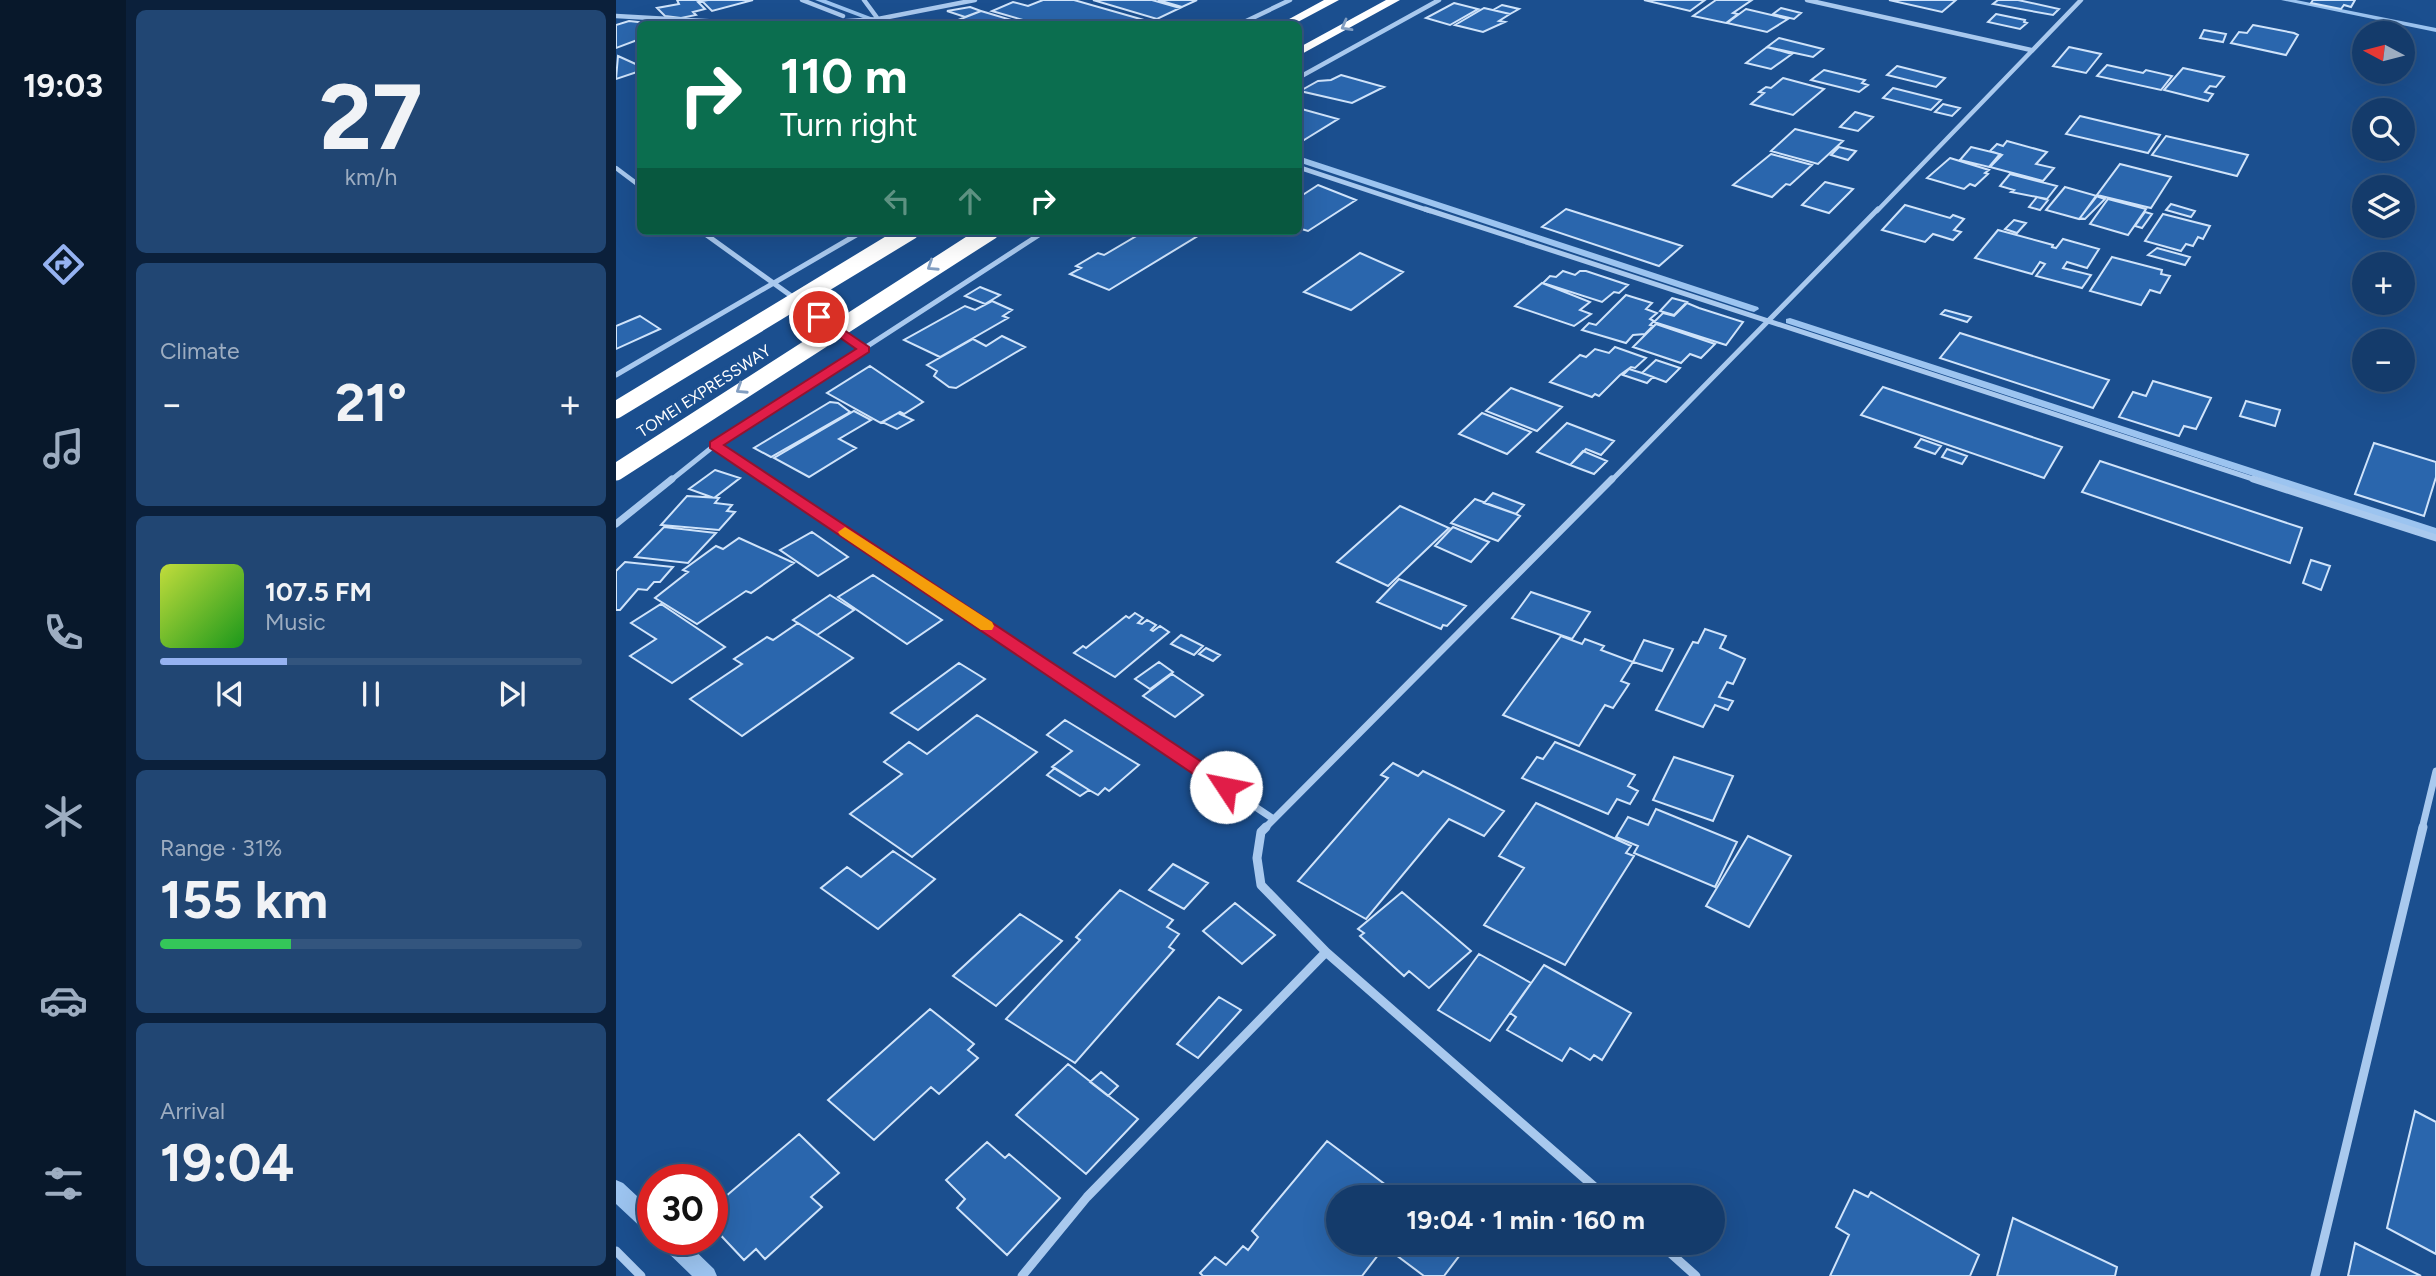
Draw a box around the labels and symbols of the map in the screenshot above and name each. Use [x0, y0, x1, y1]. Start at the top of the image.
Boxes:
one-way arrow [1341, 18, 1353, 31]
north arrow [2352, 21, 2415, 84]
one-way arrow [927, 258, 940, 271]
pin [789, 287, 849, 347]
street label: TOMEI EXPRESSWAY [634, 341, 775, 441]
one-way arrow [736, 381, 749, 394]
position arrow [1189, 750, 1263, 824]
speed limit sign: 30 [637, 1164, 728, 1255]

